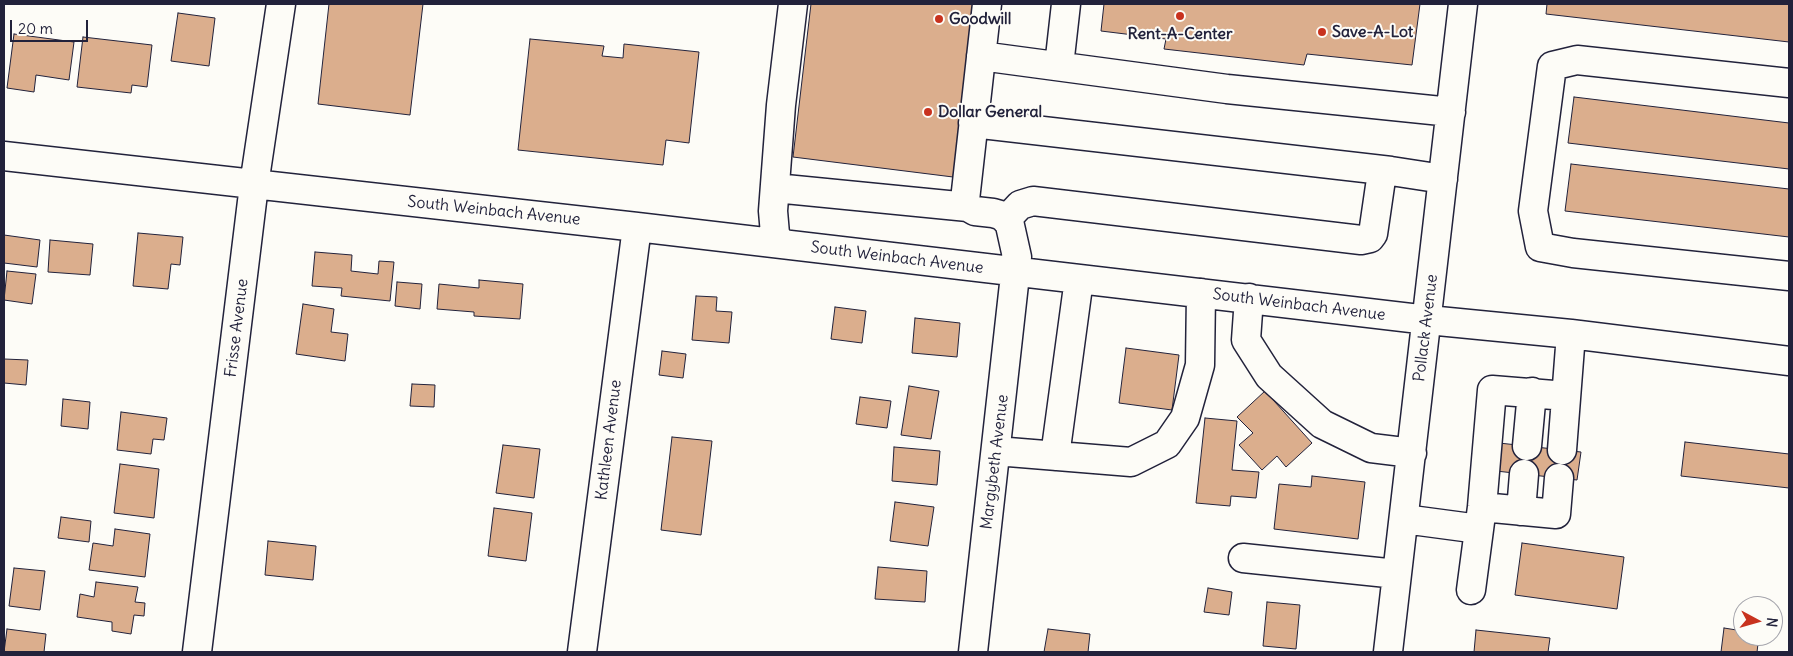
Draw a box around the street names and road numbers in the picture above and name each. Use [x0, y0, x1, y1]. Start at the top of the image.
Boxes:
street label: South Weinbach Avenue [407, 192, 581, 230]
street label: South Weinbach Avenue [810, 238, 984, 278]
street label: Pollack Avenue [1410, 273, 1442, 383]
street label: Frisse Avenue [221, 278, 253, 378]
street label: South Weinbach Avenue [1212, 285, 1386, 325]
street label: Kathleen Avenue [592, 379, 626, 501]
street label: Margybeth Avenue [977, 393, 1013, 531]

